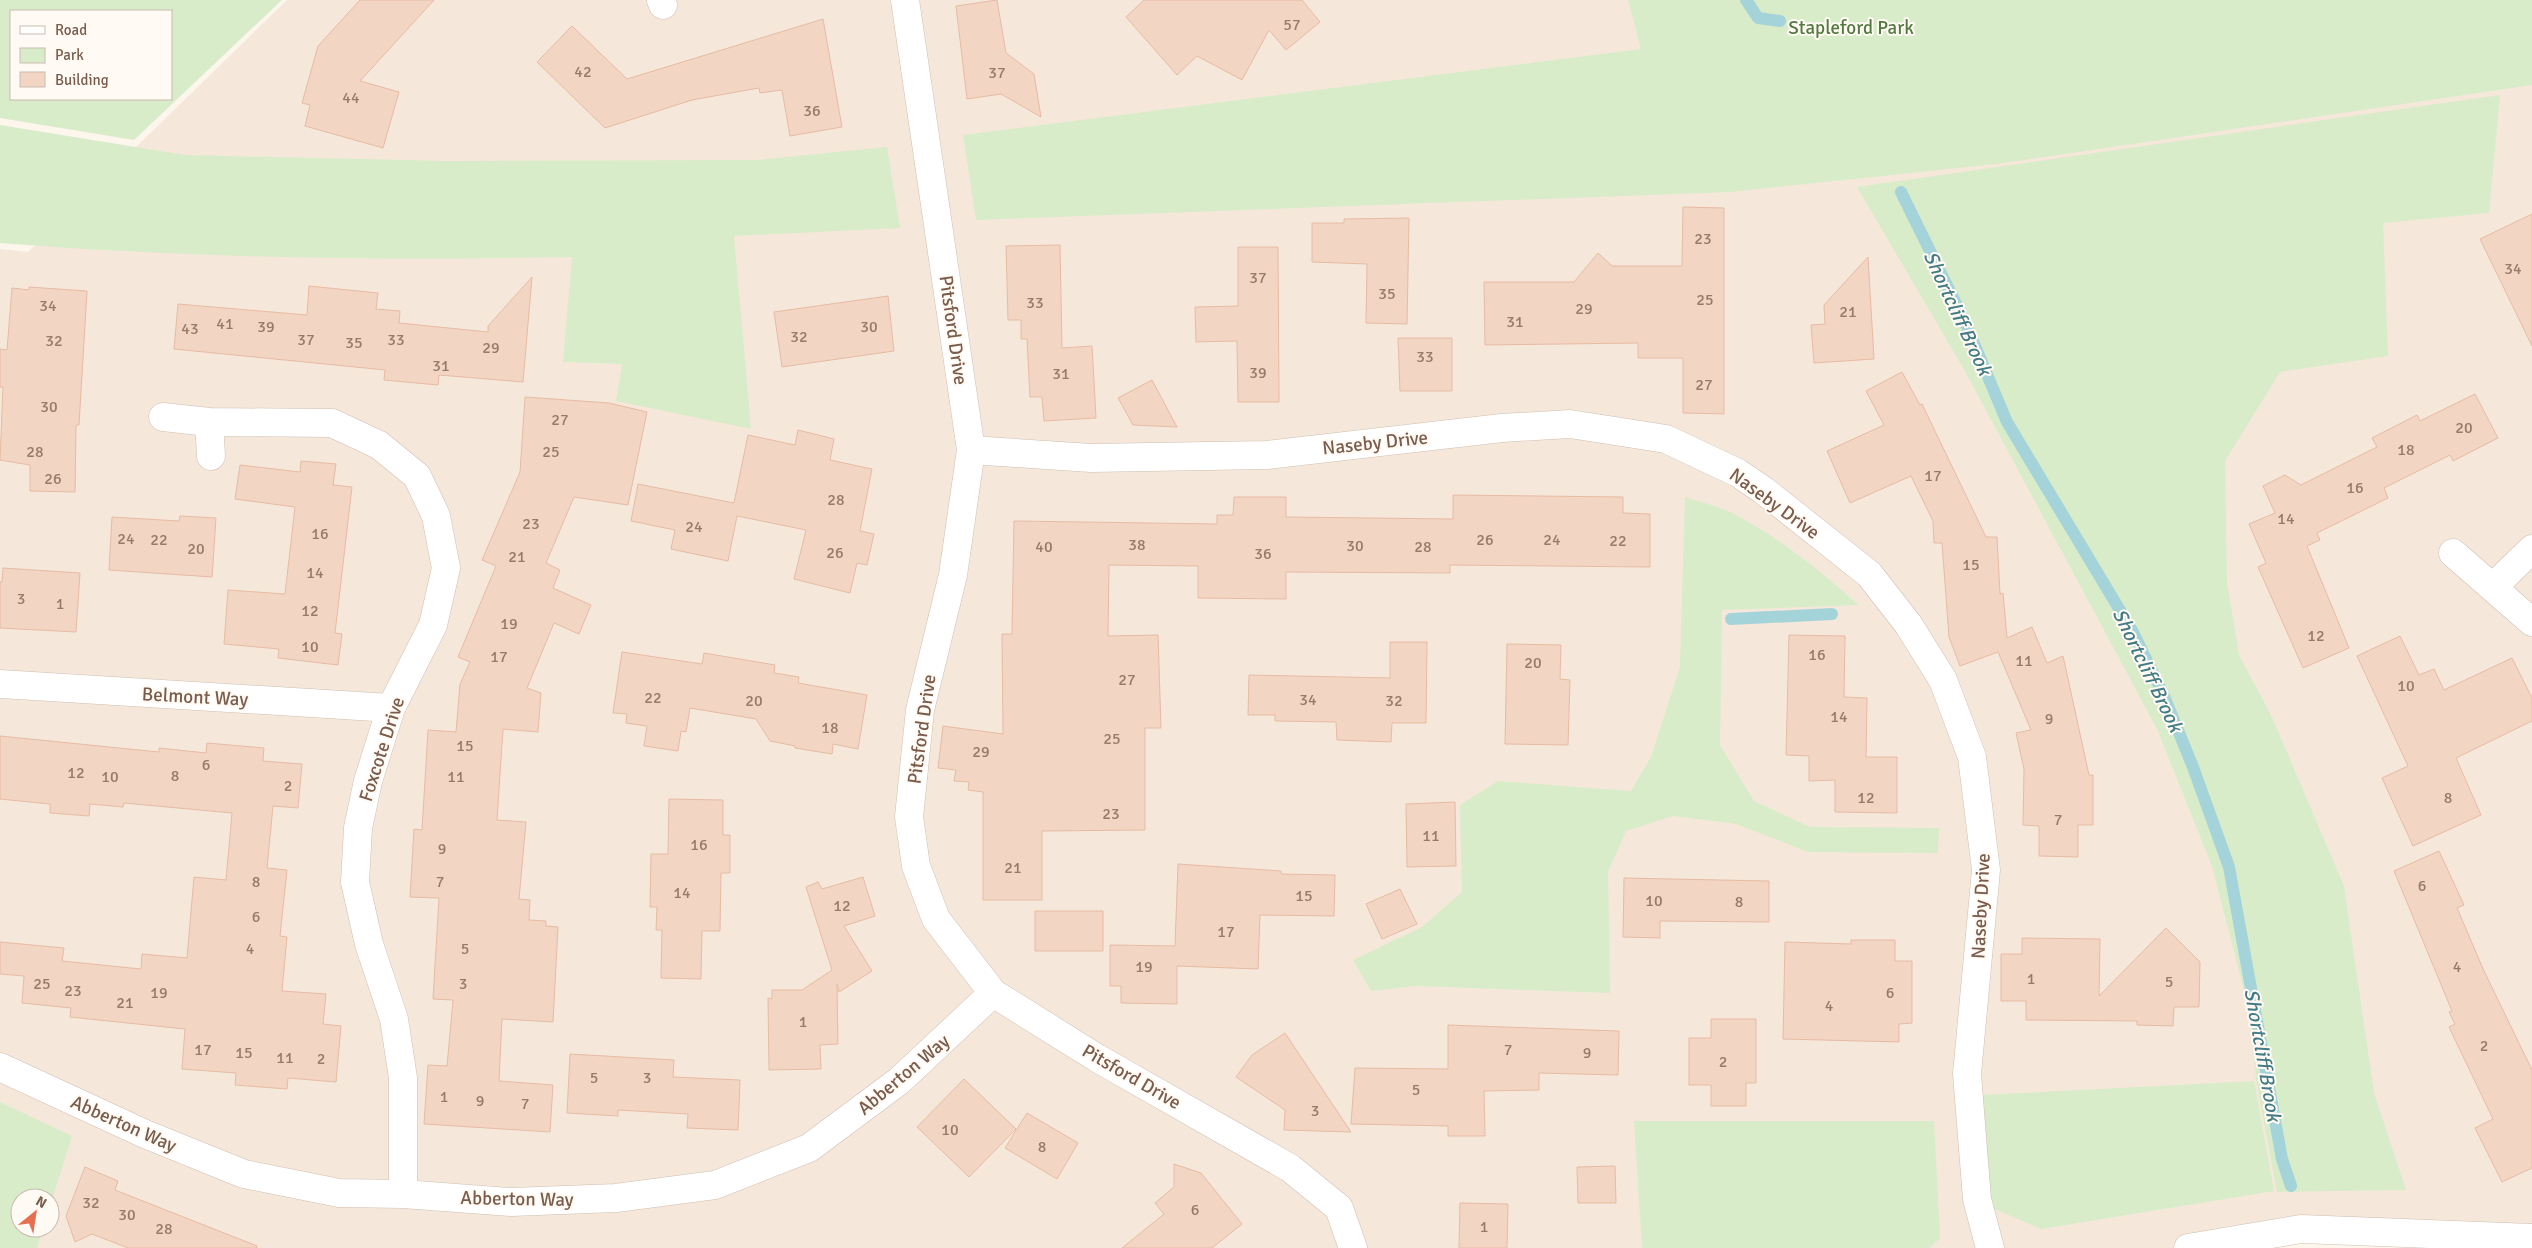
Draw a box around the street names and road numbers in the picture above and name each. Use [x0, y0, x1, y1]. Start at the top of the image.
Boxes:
street label: Pitsford Drive [933, 274, 973, 386]
street label: Naseby Drive [1321, 426, 1429, 460]
street label: Naseby Drive [1724, 463, 1824, 545]
street label: Pitsford Drive [902, 673, 942, 785]
street label: Belmont Way [141, 682, 249, 712]
street label: Foxcote Drive [354, 694, 410, 805]
street label: Naseby Drive [1966, 853, 1996, 960]
street label: Abberton Way [853, 1029, 955, 1120]
street label: Pitsford Drive [1078, 1039, 1185, 1115]
street label: Abberton Way [67, 1090, 180, 1158]
street label: Abberton Way [460, 1186, 574, 1212]

